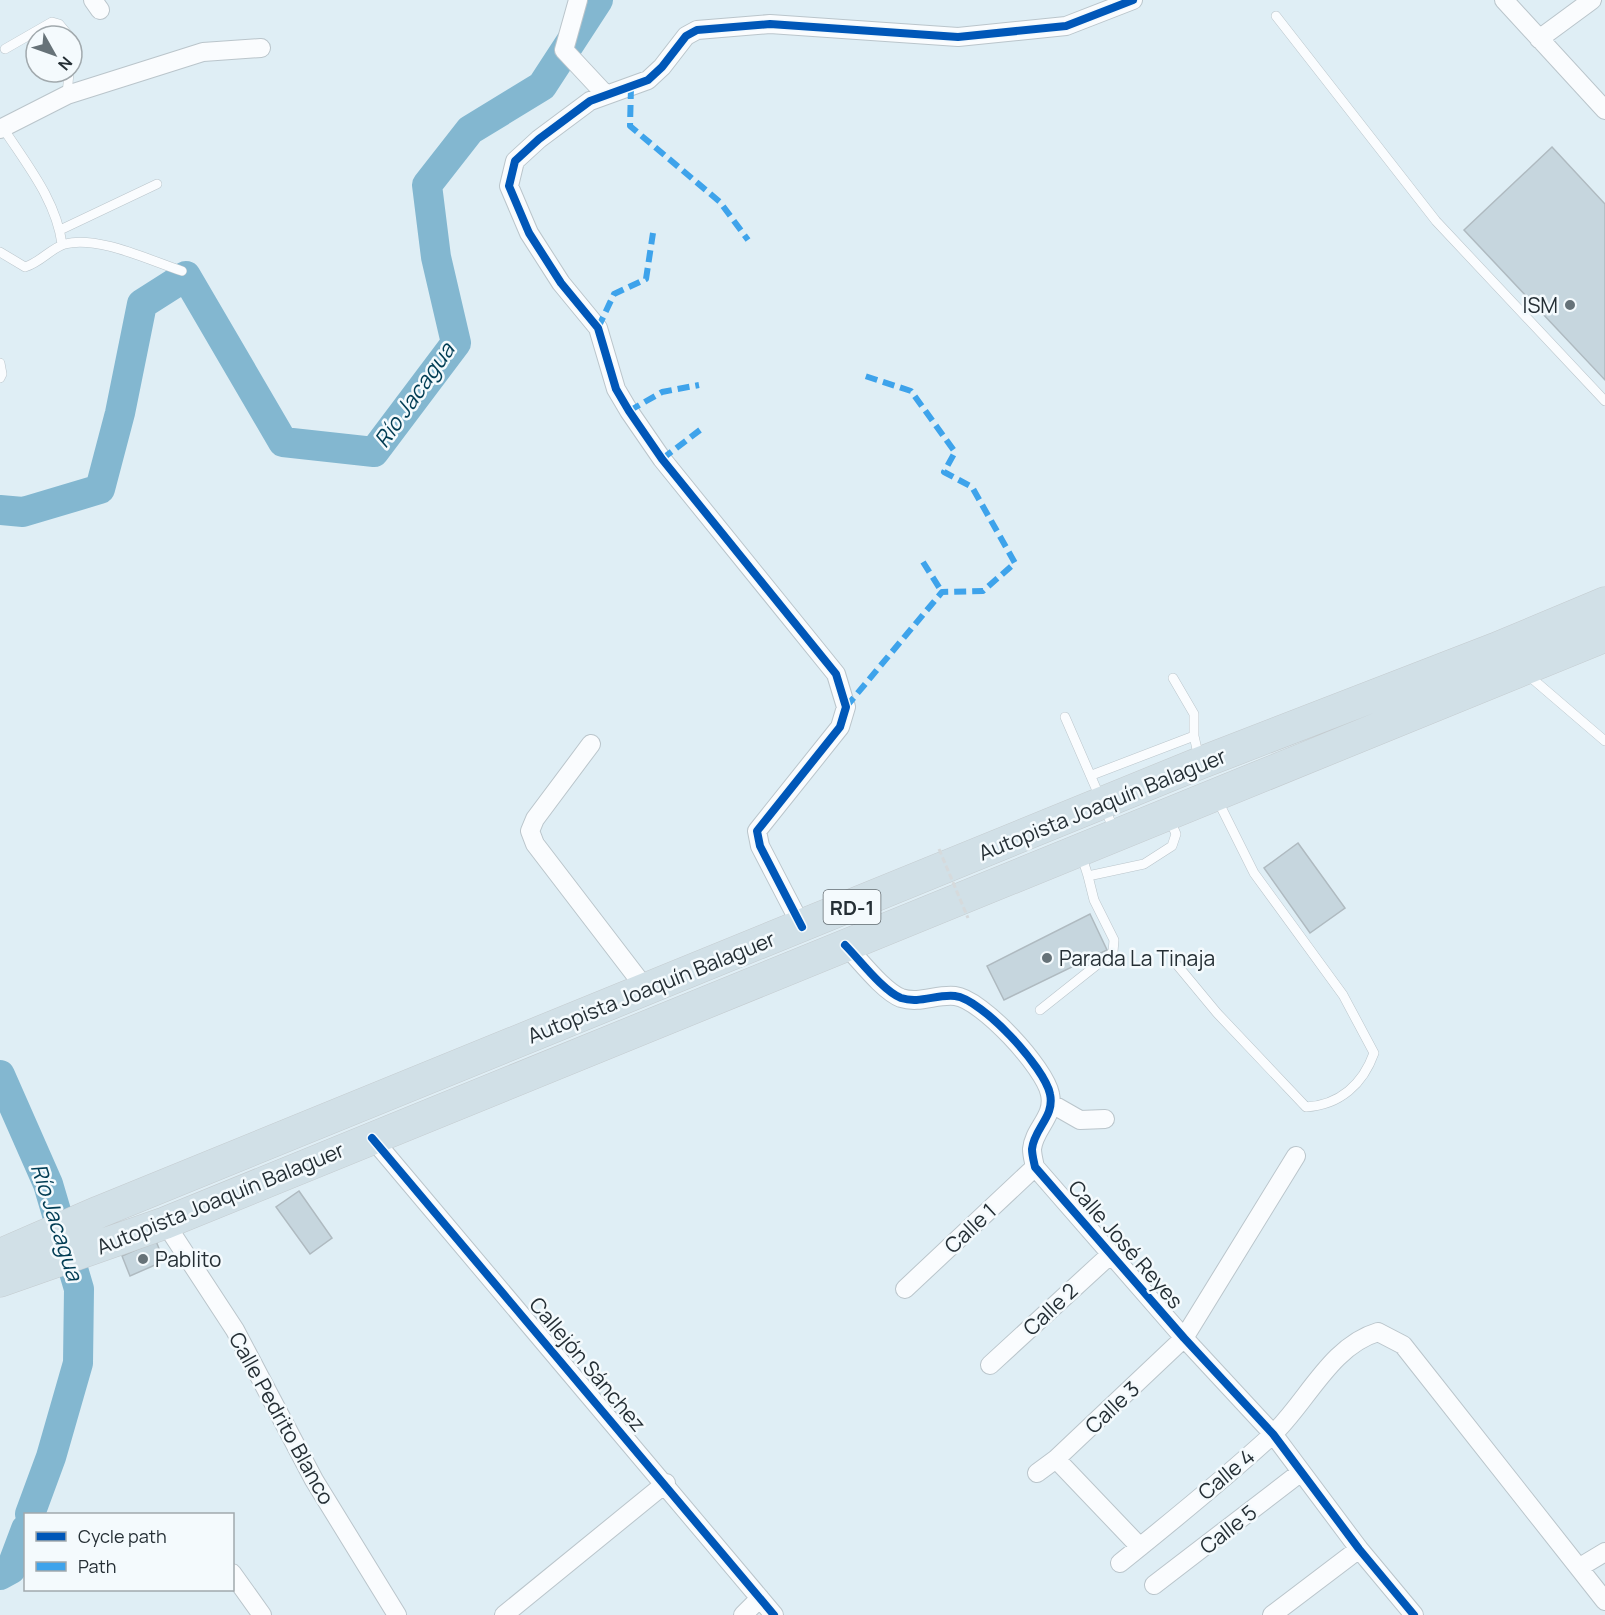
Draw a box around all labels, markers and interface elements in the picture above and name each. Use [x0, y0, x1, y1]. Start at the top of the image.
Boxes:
north arrow [24, 24, 84, 84]
text: N [53, 52, 78, 75]
place label: ISM [1522, 291, 1558, 319]
marker: ISM [1563, 298, 1577, 312]
water label: Río Jacagua [367, 335, 462, 453]
street label: Autopista Joaquín Balaguer [974, 741, 1230, 867]
road number: RD-1 [824, 890, 880, 924]
street label: Autopista Joaquín Balaguer [523, 924, 779, 1050]
place label: Parada La Tinaja [1059, 944, 1215, 972]
marker: Parada La Tinaja [1040, 951, 1054, 965]
street label: Autopista Joaquín Balaguer [92, 1135, 348, 1261]
water label: Río Jacagua [24, 1160, 91, 1286]
street label: Calle José Reyes [1062, 1174, 1190, 1314]
street label: Calle 1 [938, 1197, 1002, 1259]
place label: Pablito [155, 1245, 222, 1273]
marker: Pablito [136, 1252, 150, 1266]
street label: Calle 2 [1017, 1277, 1083, 1341]
street label: Callejón Sánchez [523, 1291, 653, 1437]
street label: Calle Pedrito Blanco [223, 1327, 341, 1509]
street label: Calle 3 [1079, 1375, 1145, 1439]
street label: Calle 4 [1192, 1442, 1260, 1506]
street label: Calle 5 [1194, 1498, 1262, 1560]
legend [24, 1513, 234, 1591]
text: Cycle path [78, 1524, 167, 1548]
text: Path [78, 1554, 116, 1578]

